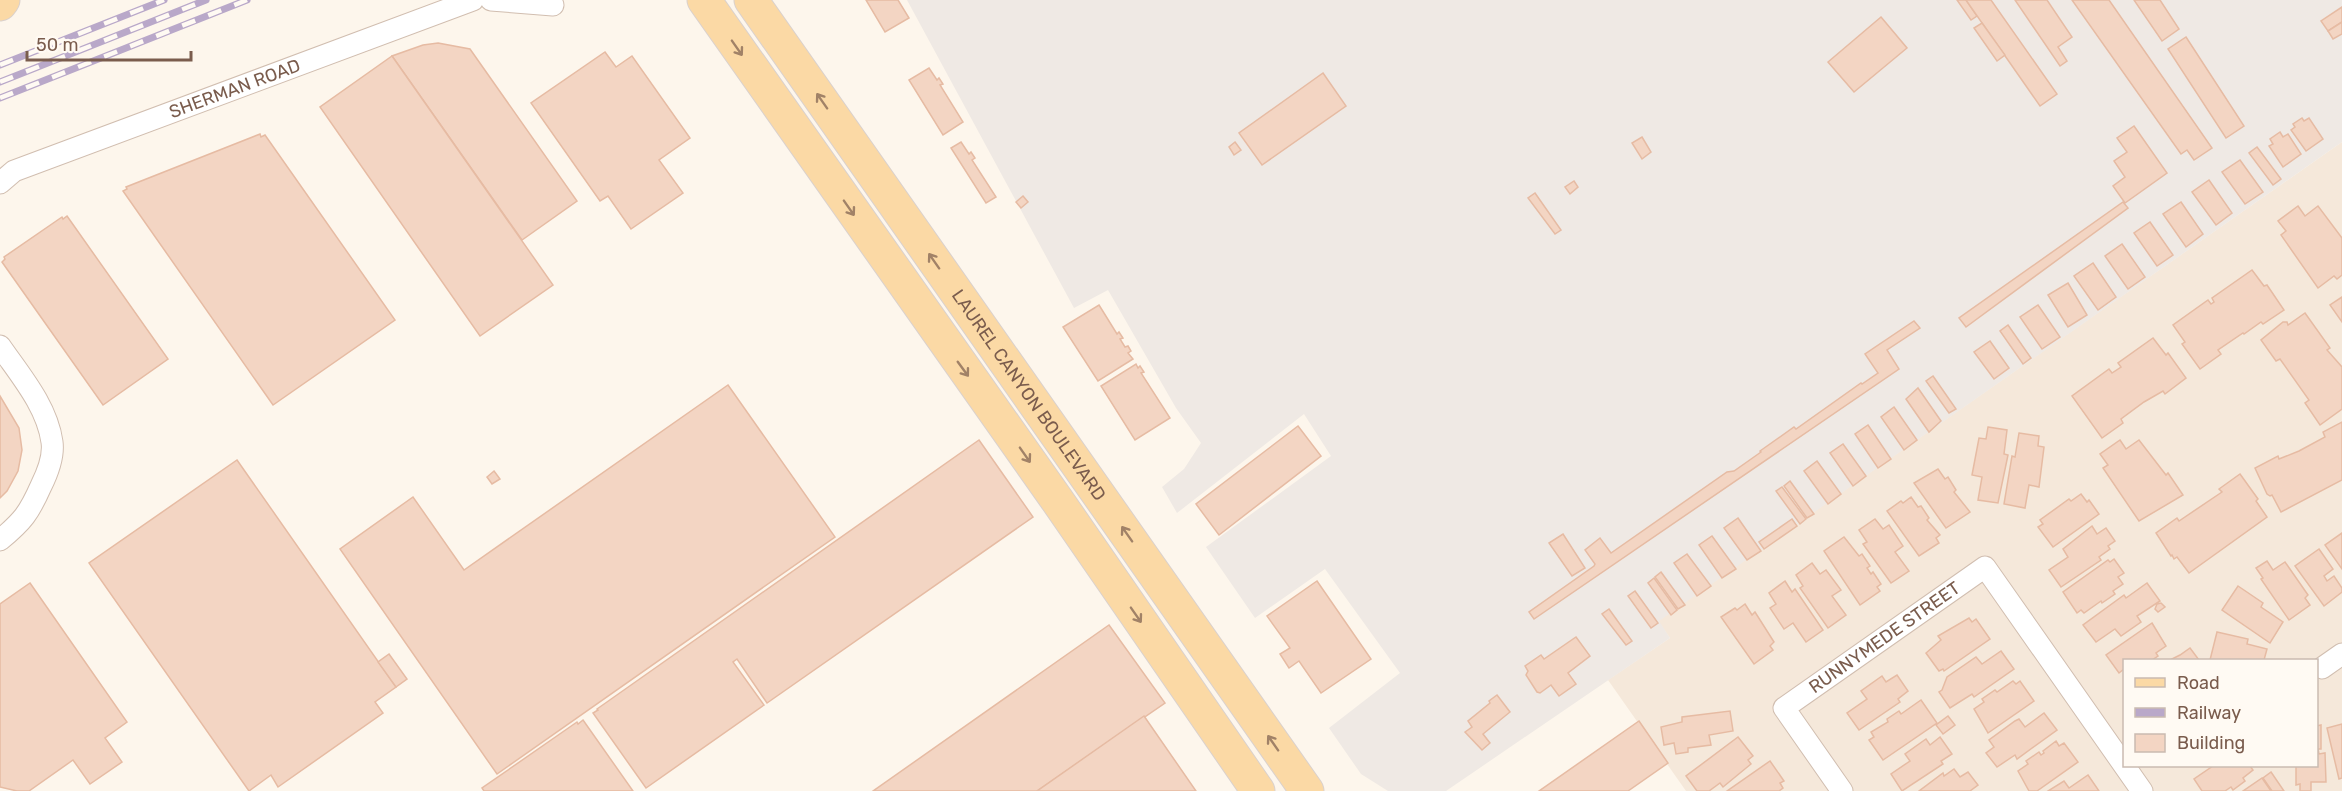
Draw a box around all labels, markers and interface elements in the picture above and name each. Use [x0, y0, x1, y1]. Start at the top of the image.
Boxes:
scale bar [27, 24, 190, 62]
text: 50 m [36, 34, 79, 56]
one-way arrow [731, 39, 743, 56]
street label: SHERMAN ROAD [166, 54, 303, 123]
one-way arrow [816, 94, 828, 110]
one-way arrow [843, 199, 855, 215]
one-way arrow [928, 253, 941, 269]
street label: LAUREL CANYON BOULEVARD [947, 285, 1111, 505]
one-way arrow [957, 361, 969, 377]
one-way arrow [1019, 447, 1031, 463]
one-way arrow [1121, 526, 1133, 543]
street label: RUNNYMEDE STREET [1805, 577, 1964, 698]
one-way arrow [1130, 606, 1142, 623]
legend [2123, 659, 2318, 767]
text: Road [2177, 672, 2220, 694]
text: Railway [2177, 702, 2241, 724]
text: Building [2177, 732, 2245, 754]
one-way arrow [1267, 736, 1279, 752]

